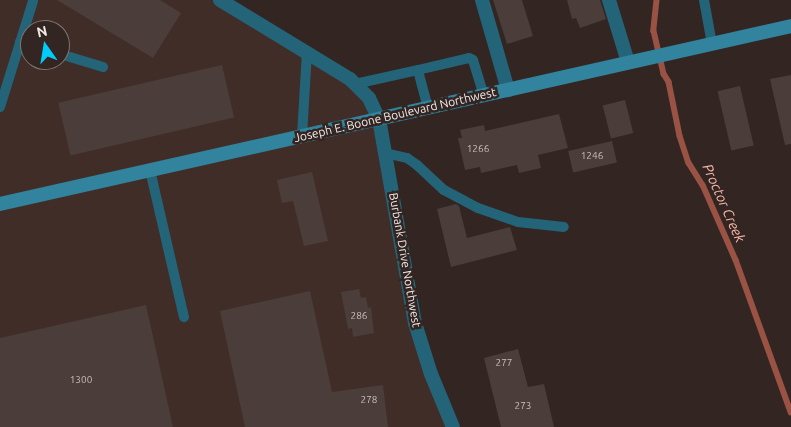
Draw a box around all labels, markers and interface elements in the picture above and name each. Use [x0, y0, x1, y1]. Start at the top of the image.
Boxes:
north arrow [20, 20, 70, 70]
text: N [35, 22, 49, 40]
street label: Joseph E. Boone Boulevard Northwest [293, 85, 497, 145]
house number: 1266 [467, 143, 489, 155]
house number: 1246 [581, 150, 603, 162]
water label: Proctor Creek [699, 161, 749, 245]
street label: Burbank Drive Northwest [386, 192, 424, 328]
house number: 286 [351, 310, 367, 322]
house number: 277 [496, 357, 512, 369]
house number: 1300 [70, 374, 92, 386]
house number: 278 [361, 394, 377, 406]
house number: 273 [515, 400, 531, 412]

